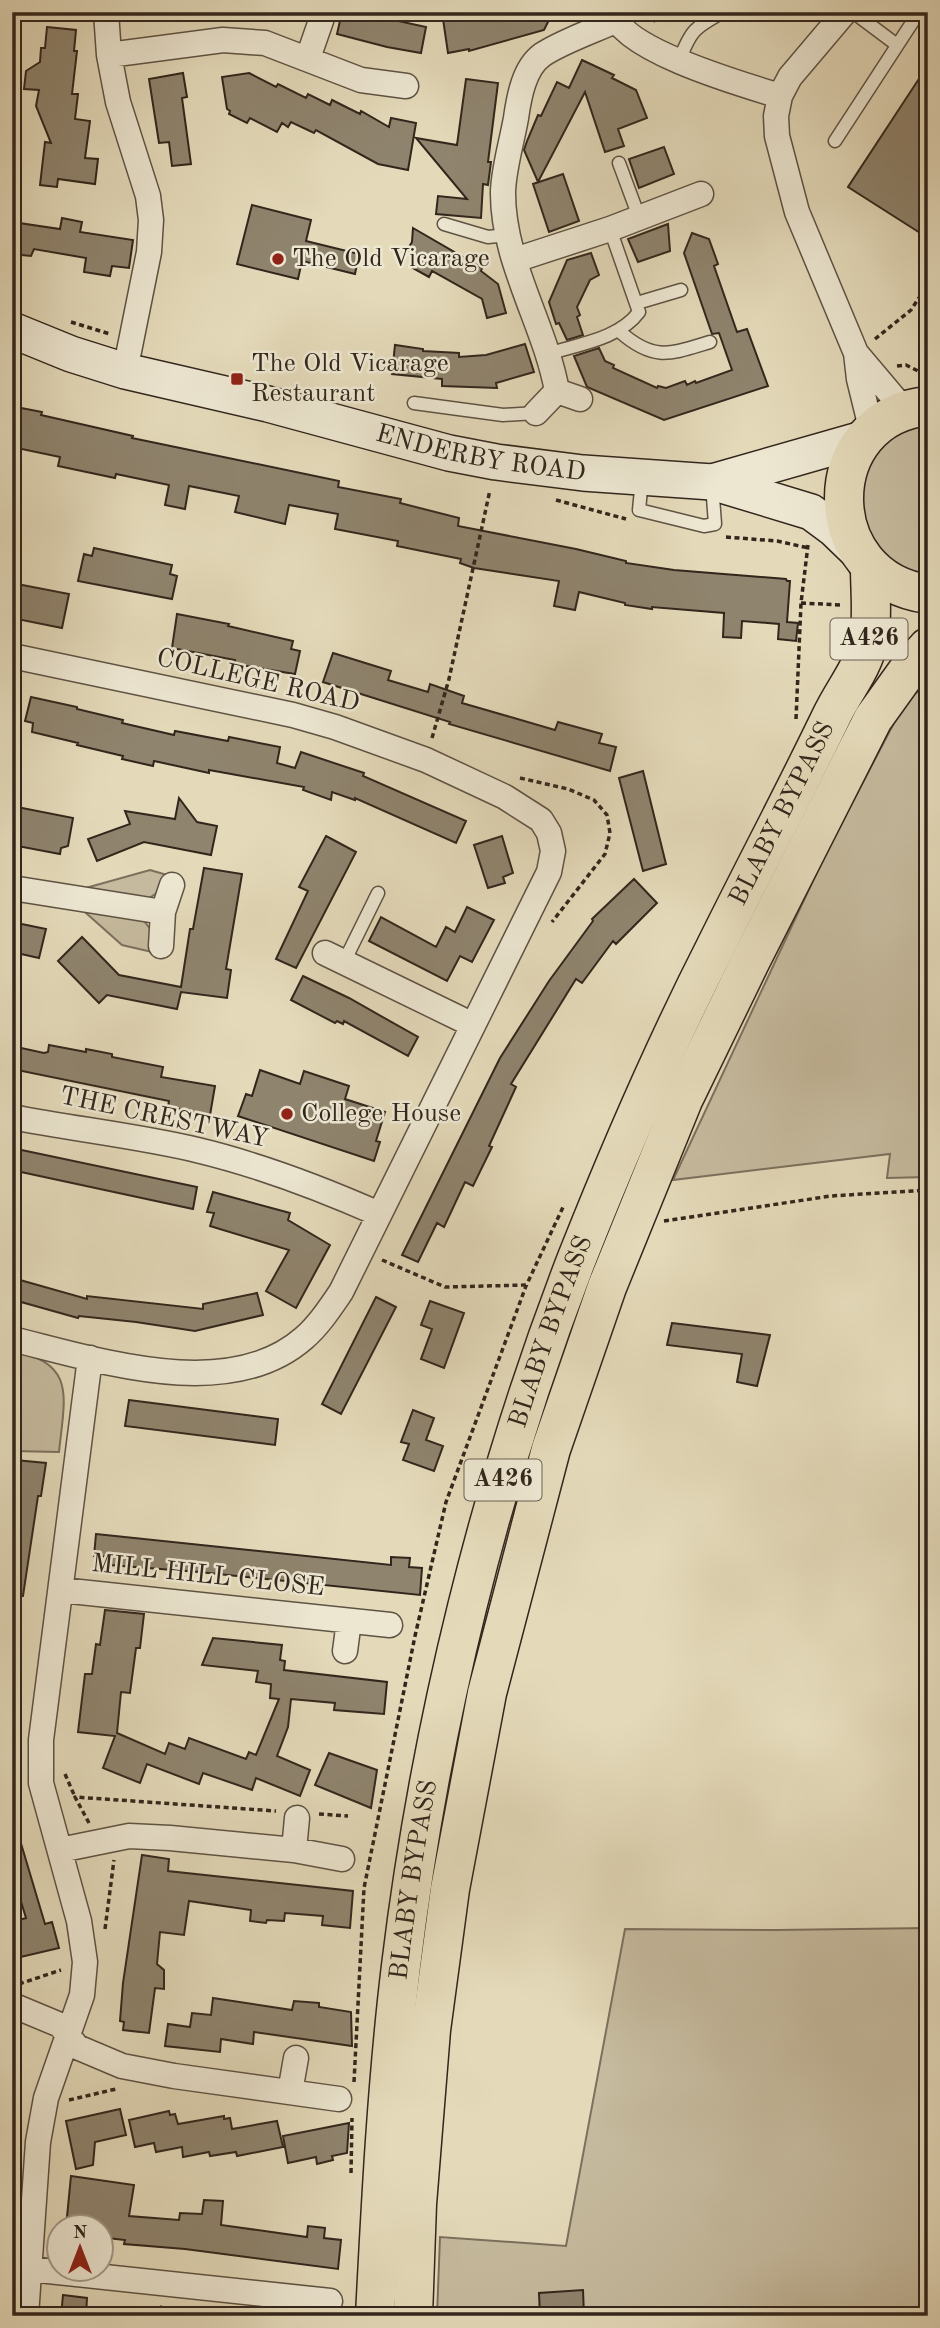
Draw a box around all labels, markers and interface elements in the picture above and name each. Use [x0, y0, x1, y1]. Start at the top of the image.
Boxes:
place label: The Old Vicarage [292, 246, 490, 272]
marker: The Old Vicarage [270, 251, 286, 267]
place label: The Old Vicarage Restaurant [251, 351, 449, 407]
marker: The Old Vicarage Restaurant [229, 371, 245, 387]
street label: ENDERBY ROAD [373, 421, 587, 486]
road number: A426 [830, 618, 908, 660]
street label: COLLEGE ROAD [154, 645, 362, 717]
street label: BLABY BYPASS [725, 718, 840, 910]
street label: THE CRESTWAY [57, 1083, 271, 1153]
place label: College House [301, 1101, 461, 1127]
marker: College House [279, 1106, 295, 1122]
street label: BLABY BYPASS [505, 1232, 597, 1431]
road number: A426 [464, 1460, 542, 1500]
street label: MILL HILL CLOSE [90, 1551, 326, 1601]
street label: BLABY BYPASS [386, 1778, 442, 1982]
north arrow [46, 2212, 116, 2282]
text: N [73, 2224, 88, 2243]

